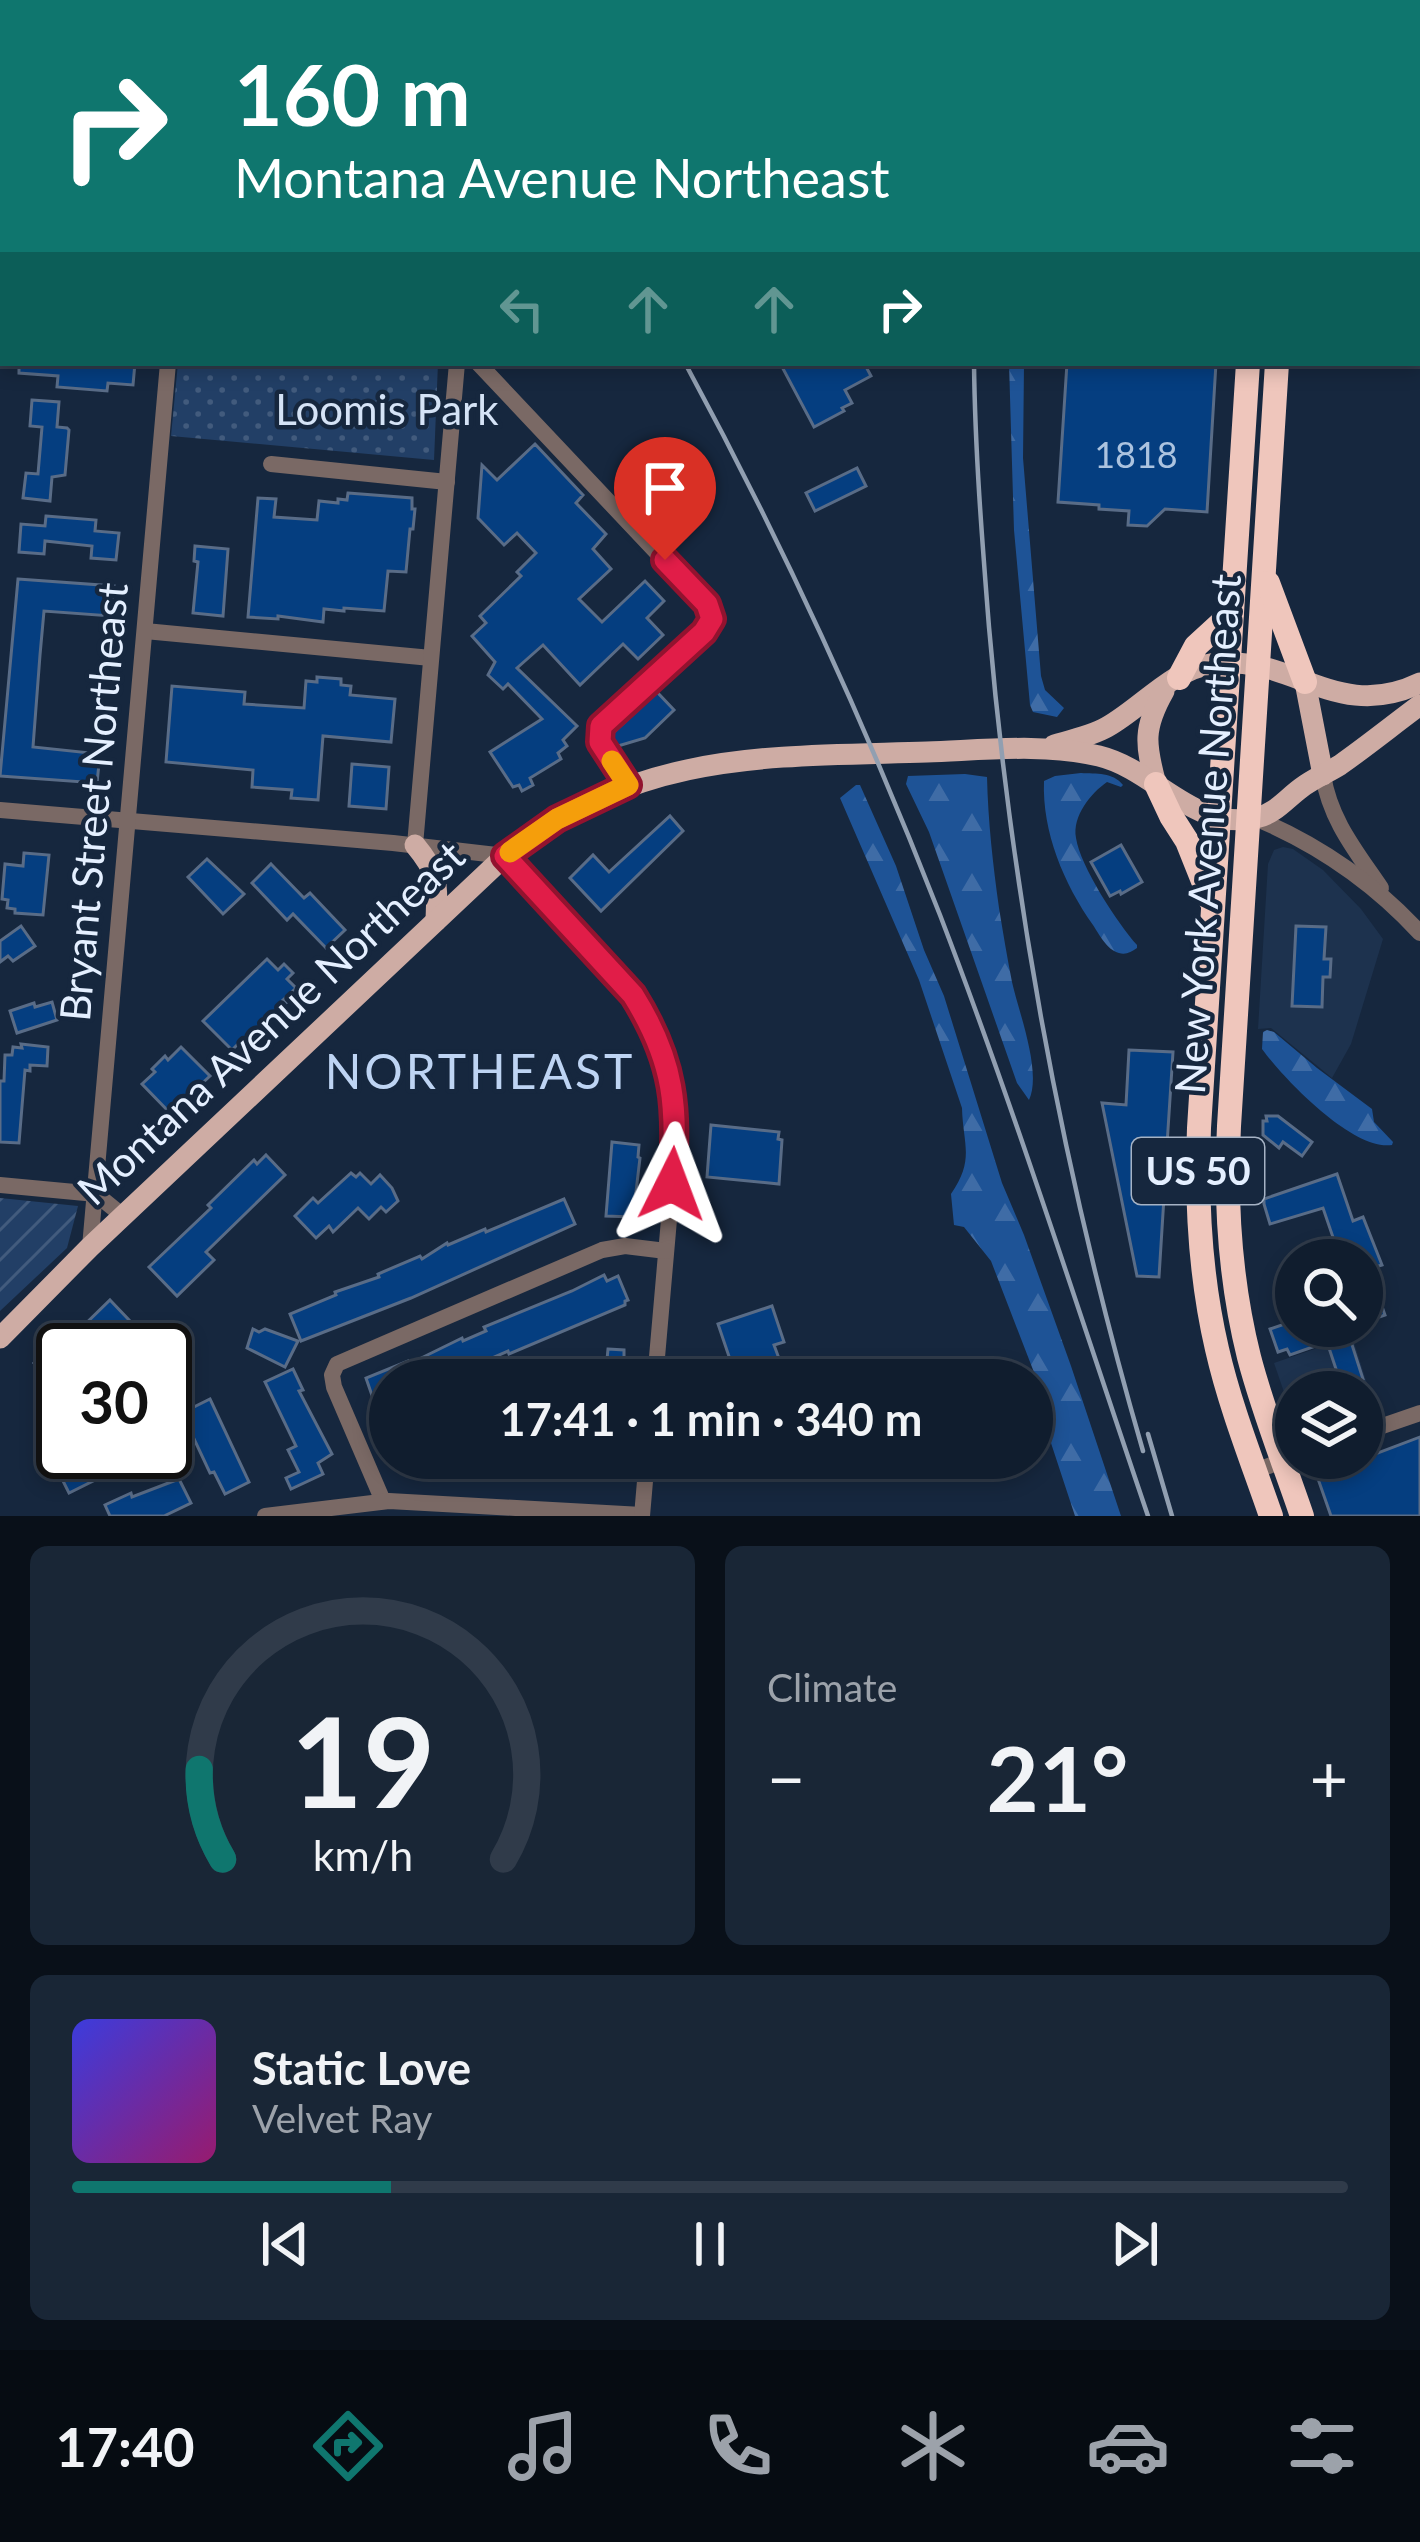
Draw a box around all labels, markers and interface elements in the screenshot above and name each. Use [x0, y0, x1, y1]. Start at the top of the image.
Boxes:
text: 160 m [234, 43, 471, 144]
icon: right [36, 48, 192, 204]
text: Montana Avenue Northeast [234, 145, 890, 210]
icon: left [489, 276, 555, 342]
icon: ahead [615, 276, 681, 342]
icon: ahead [741, 276, 807, 342]
icon: right [867, 276, 933, 342]
park label: Loomis Park [275, 384, 499, 434]
house number: 1818 [1094, 432, 1178, 476]
pin [614, 437, 716, 560]
icon: arrive [632, 455, 698, 521]
street label: New York Avenue Northeast [1164, 572, 1250, 1096]
street label: Bryant Street Northeast [49, 581, 137, 1023]
street label: Montana Avenue Northeast [67, 830, 474, 1214]
district label: NORTHEAST [325, 1042, 635, 1099]
position arrow [609, 1121, 735, 1247]
road number: US 50 [1132, 1138, 1264, 1204]
map controls [1275, 1239, 1383, 1479]
button: search [1275, 1239, 1383, 1347]
speed limit sign: 30 [36, 1323, 192, 1479]
button: layers [1275, 1371, 1383, 1479]
text: 17:41 · 1 min · 340 m [500, 1392, 922, 1446]
text: Climate [767, 1664, 897, 1710]
text: 19 [290, 1685, 435, 1835]
text: 21° [987, 1723, 1128, 1831]
text: − [767, 1738, 805, 1817]
text: + [1310, 1738, 1348, 1817]
text: km/h [312, 1828, 413, 1879]
text: Static Love [252, 2041, 471, 2095]
text: Velvet Ray [252, 2095, 432, 2141]
icon: previous [252, 2211, 318, 2277]
icon: pause [677, 2211, 743, 2277]
icon: next [1102, 2211, 1168, 2277]
icon: directions [306, 2404, 390, 2488]
icon: music [501, 2404, 585, 2488]
icon: phone [696, 2404, 780, 2488]
icon: climate [891, 2404, 975, 2488]
icon: car [1086, 2404, 1170, 2488]
icon: filters [1280, 2404, 1364, 2488]
text: 17:40 [55, 2414, 195, 2479]

